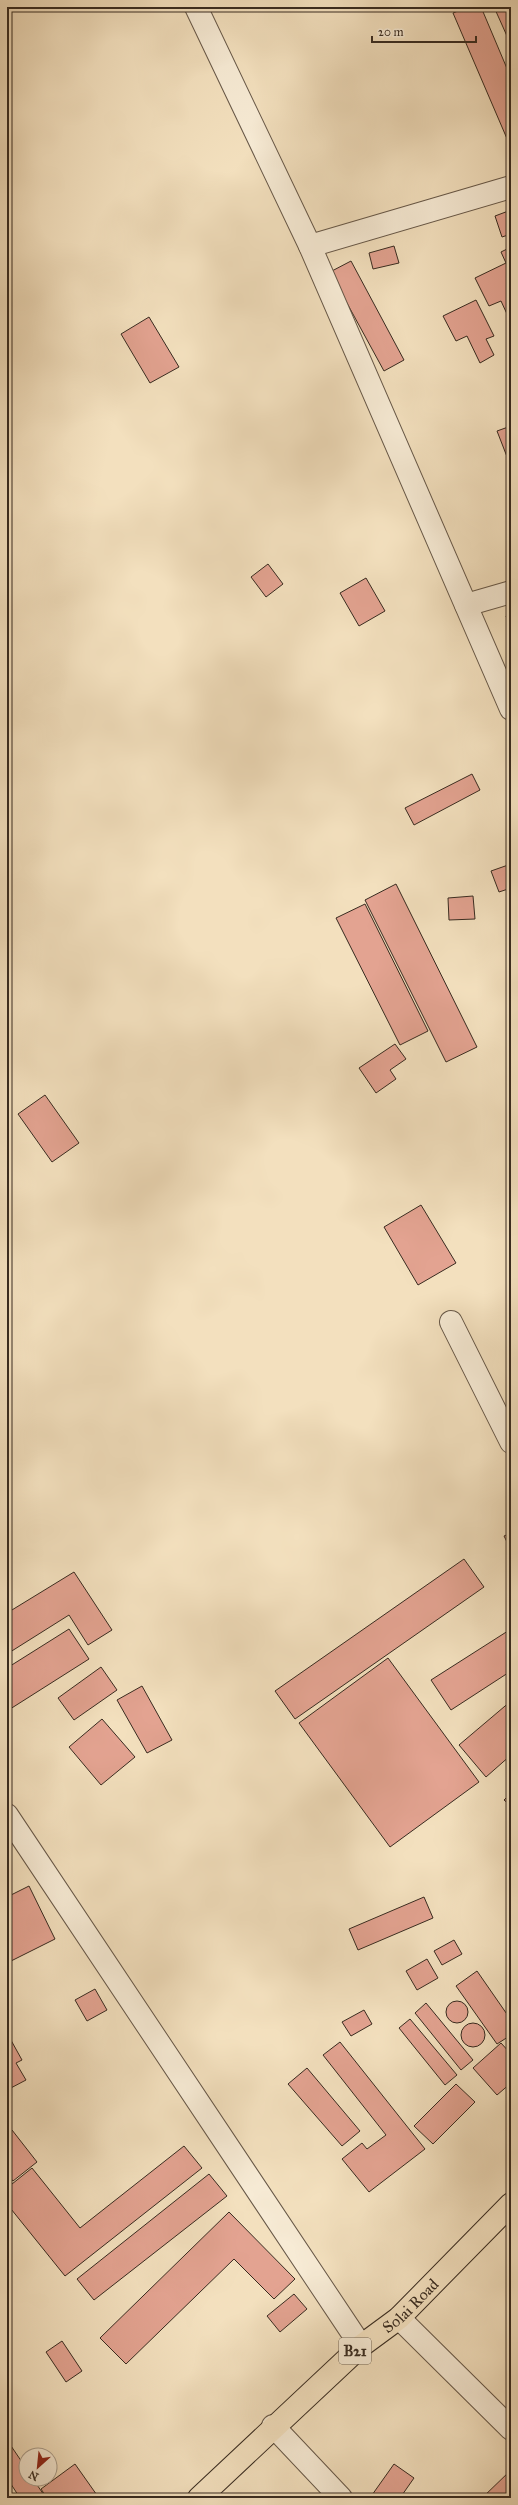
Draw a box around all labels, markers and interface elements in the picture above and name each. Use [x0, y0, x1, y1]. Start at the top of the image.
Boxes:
scale bar [372, 18, 476, 44]
text: 20 m [378, 25, 404, 39]
street label: Solai Road [378, 2274, 442, 2337]
road number: B21 [339, 2338, 371, 2364]
north arrow [18, 2447, 58, 2487]
text: N [26, 2467, 41, 2483]

